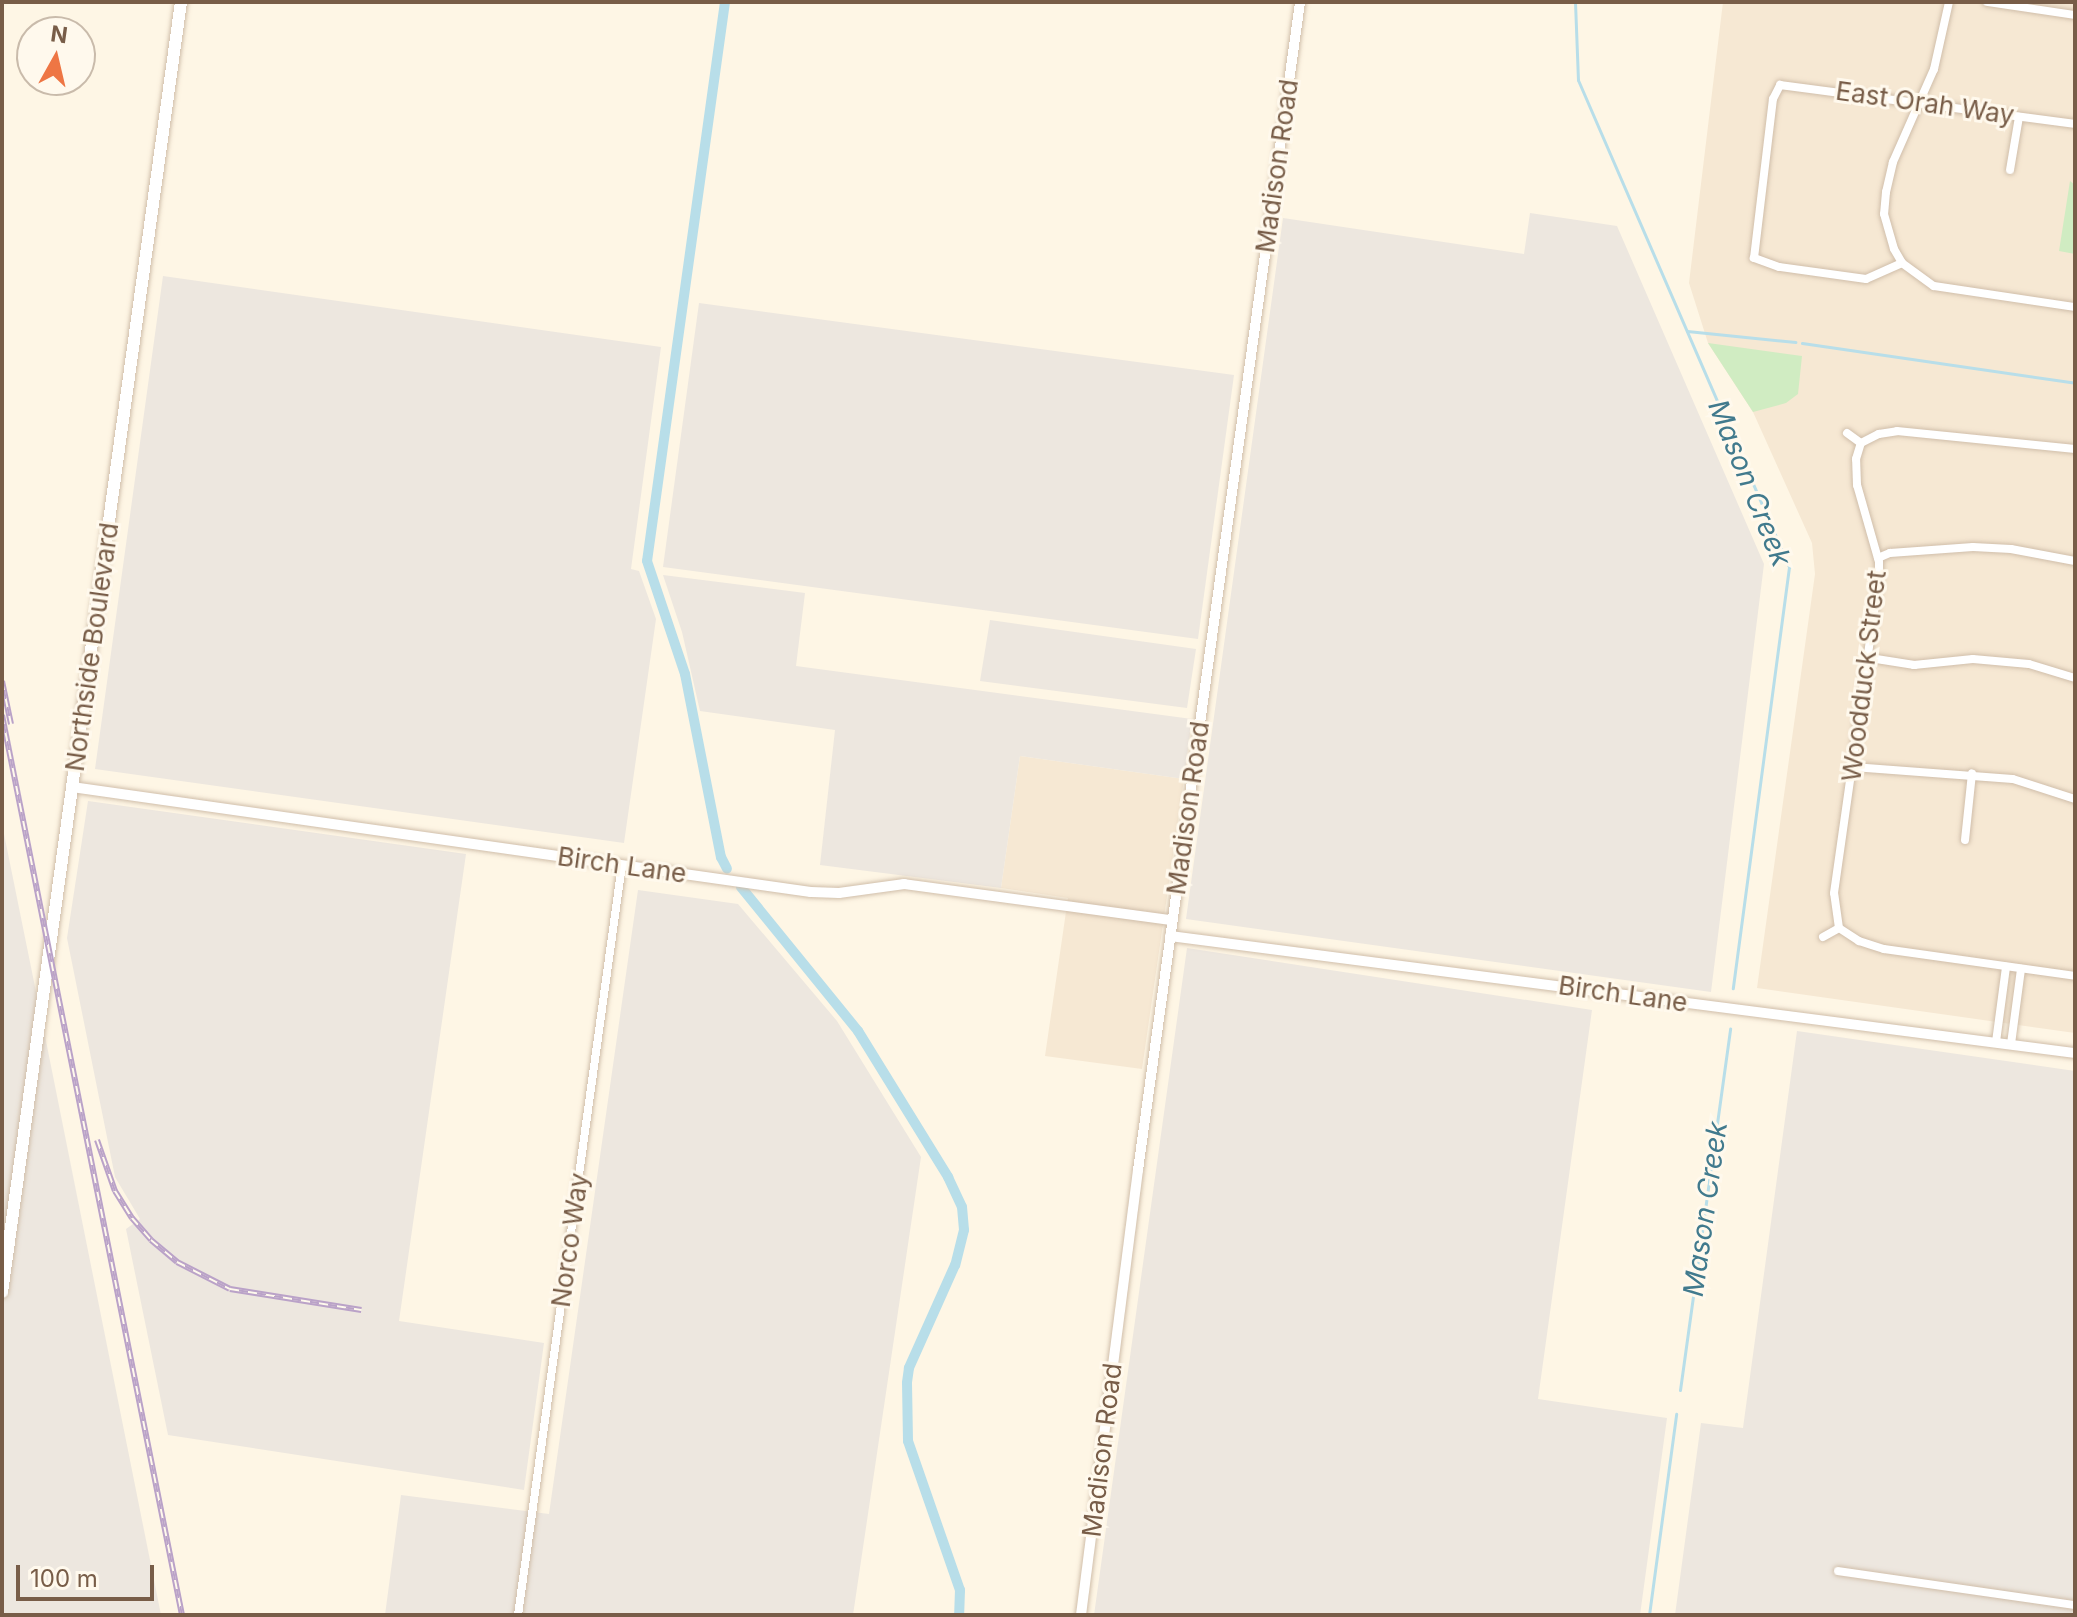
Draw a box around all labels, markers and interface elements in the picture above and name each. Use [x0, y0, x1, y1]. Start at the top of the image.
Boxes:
north arrow [16, 16, 96, 96]
text: N [49, 20, 69, 48]
street label: East Orah Way [1834, 75, 2016, 131]
street label: Madison Road [1249, 77, 1305, 255]
water label: Mason Creek [1701, 395, 1799, 571]
street label: Northside Boulevard [59, 521, 125, 773]
street label: Woodduck Street [1836, 569, 1892, 783]
street label: Madison Road [1160, 719, 1216, 897]
street label: Birch Lane [555, 841, 689, 889]
street label: Birch Lane [1556, 970, 1690, 1018]
water label: Mason Creek [1676, 1119, 1734, 1299]
street label: Norco Way [545, 1171, 595, 1309]
street label: Madison Road [1076, 1361, 1128, 1539]
scale bar [20, 1549, 158, 1599]
text: 100 m [30, 1564, 98, 1593]

